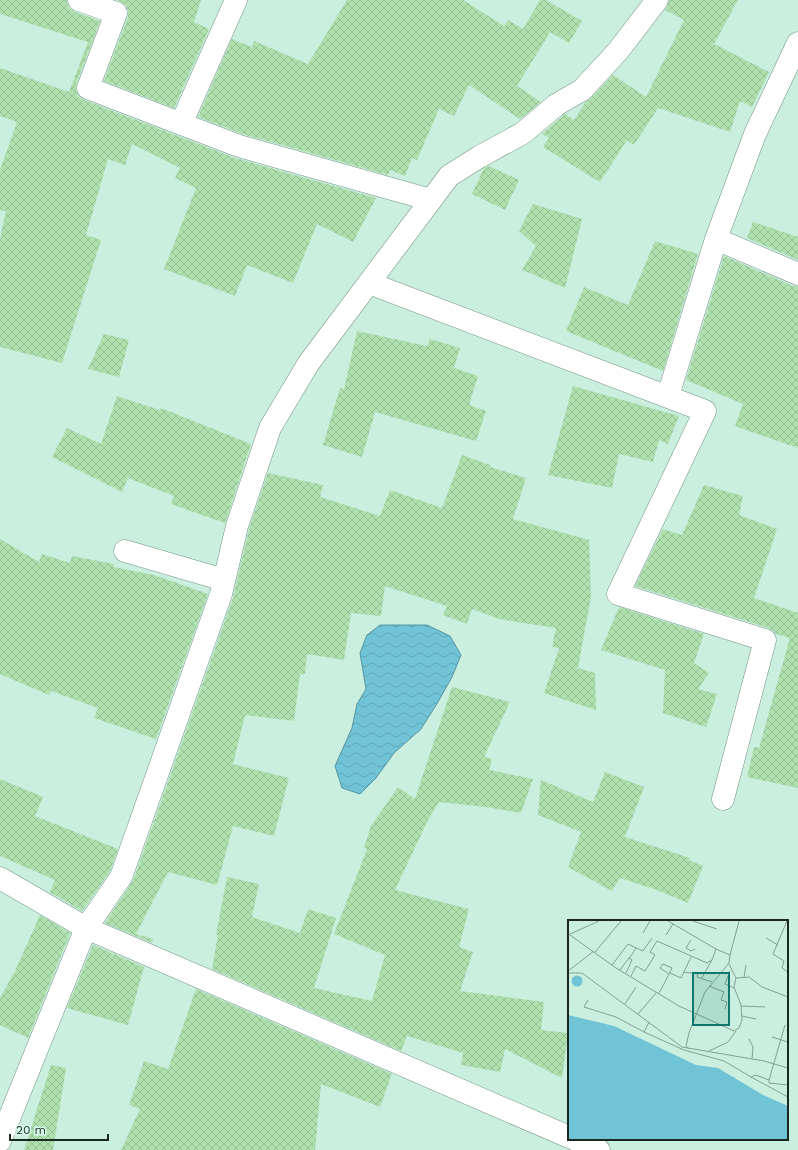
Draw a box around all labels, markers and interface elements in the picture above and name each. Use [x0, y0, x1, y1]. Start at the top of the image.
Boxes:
inset map [568, 920, 788, 1140]
scale bar [10, 1116, 108, 1142]
text: 20 m [16, 1123, 46, 1137]

